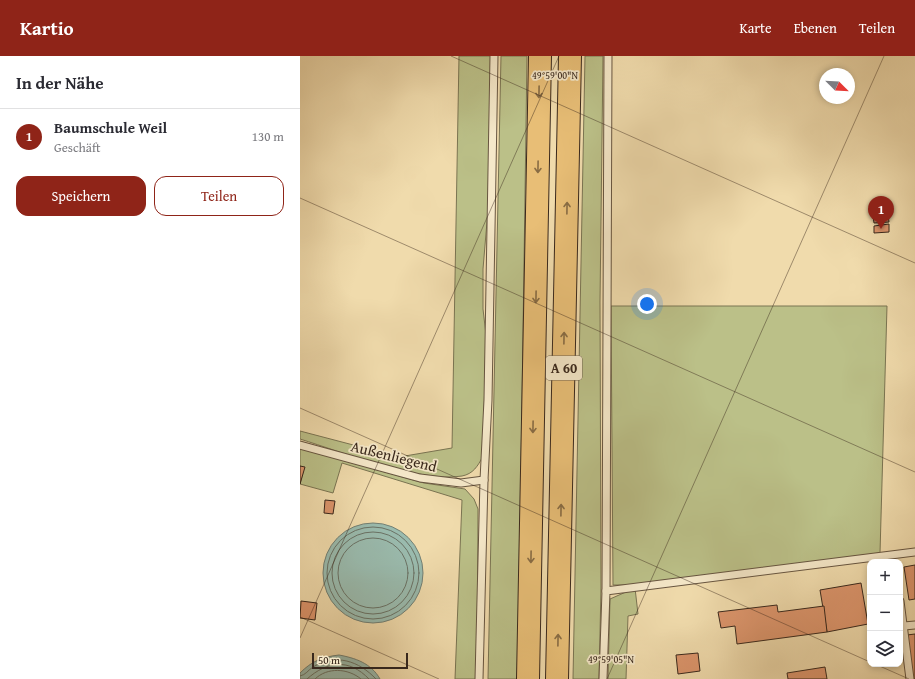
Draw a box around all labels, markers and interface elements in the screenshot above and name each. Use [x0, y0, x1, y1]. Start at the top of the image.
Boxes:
text: Kartio [20, 14, 74, 42]
text: Karte [739, 18, 772, 38]
text: Ebenen [794, 18, 837, 38]
text: Teilen [859, 18, 895, 38]
text: 49°59'00"N [532, 68, 578, 83]
north arrow [819, 68, 855, 104]
text: In der Nähe [16, 70, 104, 95]
one-way arrow [536, 85, 543, 98]
text: Baumschule Weil [54, 117, 167, 138]
text: 1 [26, 127, 32, 146]
text: 130 m [252, 127, 284, 146]
text: Geschäft [54, 138, 101, 157]
one-way arrow [534, 160, 542, 173]
button: Speichern [16, 176, 146, 216]
button: Teilen [154, 176, 284, 216]
pin: 1 [868, 196, 894, 229]
one-way arrow [563, 202, 571, 215]
one-way arrow [532, 290, 539, 303]
your location [637, 294, 657, 314]
one-way arrow [560, 332, 568, 345]
road number: A 60 [546, 356, 582, 380]
one-way arrow [529, 420, 537, 433]
street label: Außenliegend [349, 435, 439, 477]
one-way arrow [557, 504, 565, 517]
one-way arrow [527, 550, 534, 563]
map controls [867, 559, 903, 667]
button: + [867, 559, 903, 595]
button: − [867, 595, 903, 631]
button: layers [867, 631, 903, 667]
one-way arrow [554, 634, 562, 647]
scale bar [312, 651, 408, 670]
text: 50 m [318, 652, 340, 668]
text: 49°59'05"N [588, 652, 634, 667]

